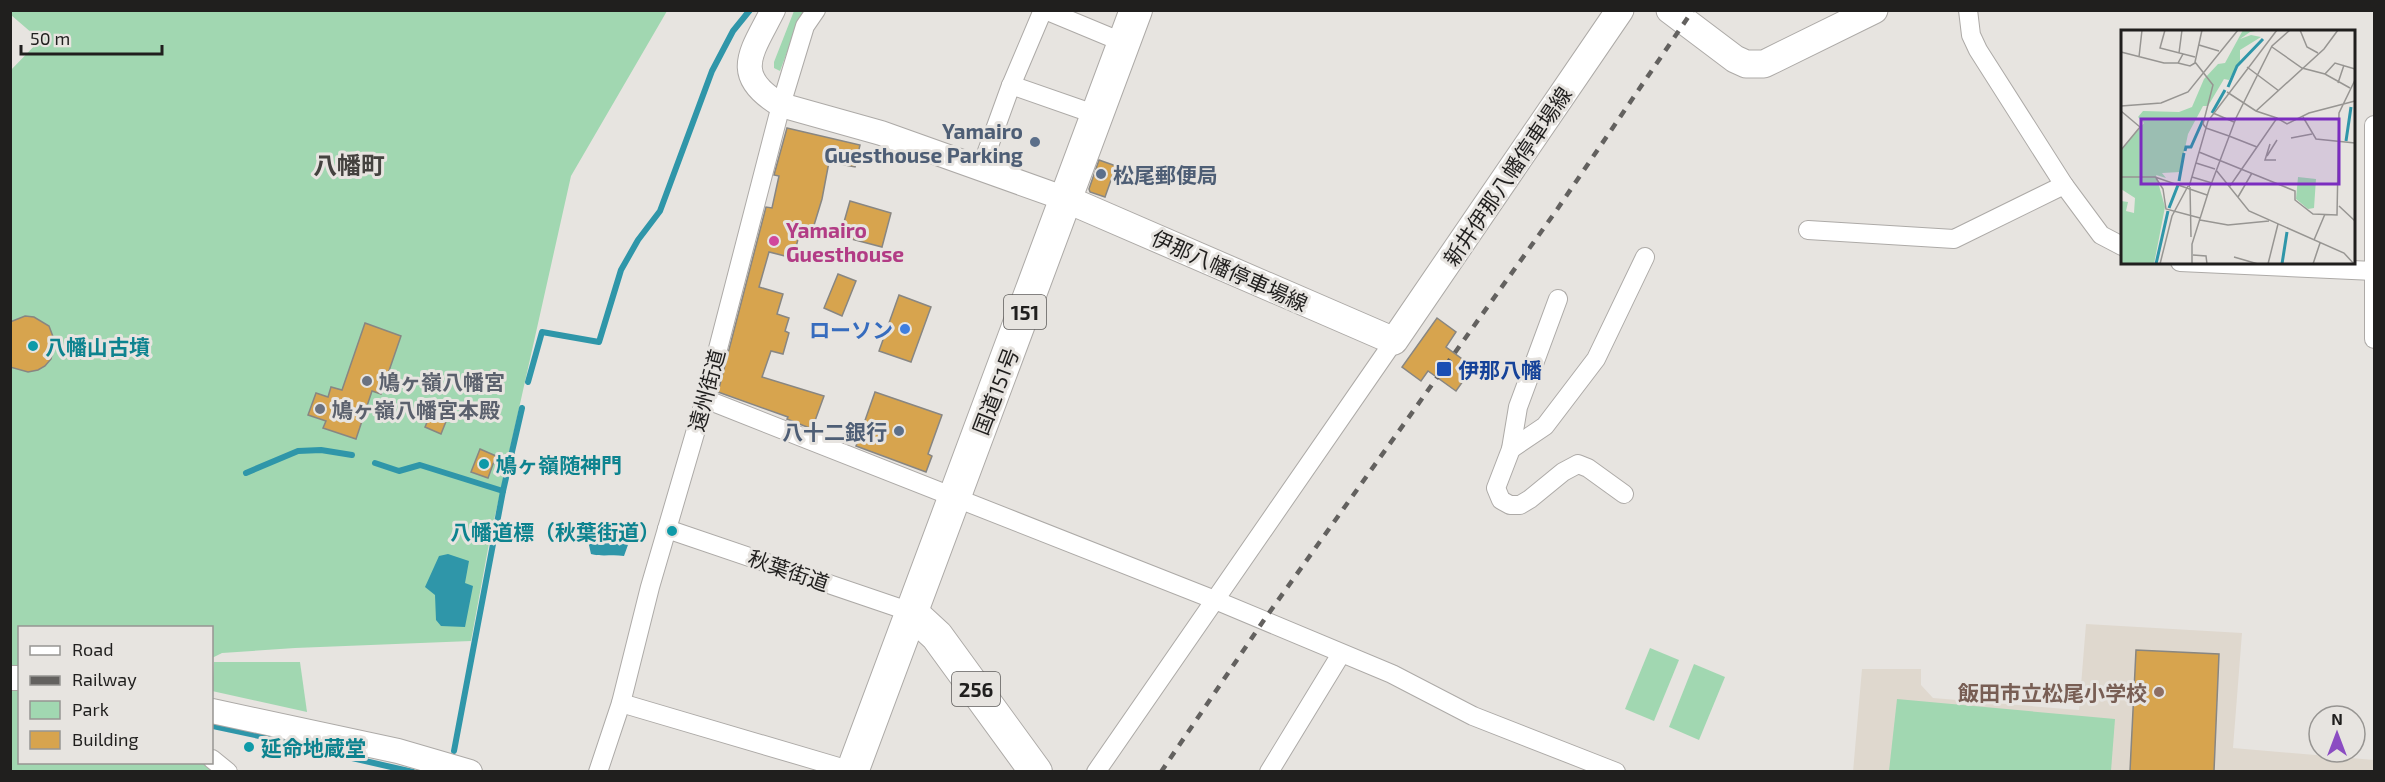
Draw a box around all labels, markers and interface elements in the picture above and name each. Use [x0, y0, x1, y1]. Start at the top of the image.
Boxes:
scale bar [21, 18, 162, 56]
text: 50 m [30, 27, 70, 49]
inset map [2121, 30, 2355, 264]
street label: 新井伊那八幡停車場線 [1438, 82, 1576, 270]
place label: Yamairo Guesthouse Parking [824, 118, 1023, 167]
marker: Yamairo Guesthouse Parking [1028, 135, 1042, 149]
district label: 八幡町 [313, 150, 385, 179]
place label: 松尾郵便局 [1113, 162, 1218, 187]
marker: 松尾郵便局 [1094, 167, 1108, 181]
place label: Yamairo Guesthouse [786, 217, 904, 266]
street label: 伊那八幡停車場線 [1148, 224, 1312, 316]
marker: Yamairo Guesthouse [767, 234, 781, 248]
road number: 151 [1004, 295, 1046, 329]
place label: ローソン [809, 317, 893, 342]
marker: ローソン [898, 322, 912, 336]
place label: 八幡山古墳 [45, 334, 150, 359]
marker: 八幡山古墳 [26, 339, 40, 353]
street label: 国道151号 [967, 344, 1023, 438]
street label: 遠州街道 [683, 346, 729, 434]
place label: 伊那八幡 [1458, 357, 1542, 382]
marker: 伊那八幡 [1435, 360, 1453, 378]
place label: 鳩ヶ嶺八幡宮 [379, 369, 505, 394]
marker: 鳩ヶ嶺八幡宮 [360, 374, 374, 388]
place label: 鳩ヶ嶺八幡宮本殿 [332, 397, 500, 422]
marker: 鳩ヶ嶺八幡宮本殿 [313, 402, 327, 416]
place label: 八十二銀行 [782, 419, 887, 444]
marker: 八十二銀行 [892, 424, 906, 438]
place label: 鳩ヶ嶺随神門 [496, 452, 622, 477]
marker: 鳩ヶ嶺随神門 [477, 457, 491, 471]
place label: 八幡道標（秋葉街道） [450, 519, 660, 544]
marker: 八幡道標（秋葉街道） [665, 524, 679, 538]
street label: 秋葉街道 [745, 545, 833, 595]
legend [18, 626, 213, 764]
text: Road [72, 638, 113, 660]
text: Railway [72, 668, 137, 690]
road number: 256 [952, 672, 1000, 706]
place label: 飯田市立松尾小学校 [1957, 680, 2147, 705]
marker: 飯田市立松尾小学校 [2152, 685, 2166, 699]
text: Park [72, 698, 109, 720]
north arrow [2307, 704, 2367, 764]
text: N [2331, 709, 2343, 728]
text: Building [72, 728, 139, 750]
place label: 延命地蔵堂 [261, 735, 366, 760]
marker: 延命地蔵堂 [242, 740, 256, 754]

